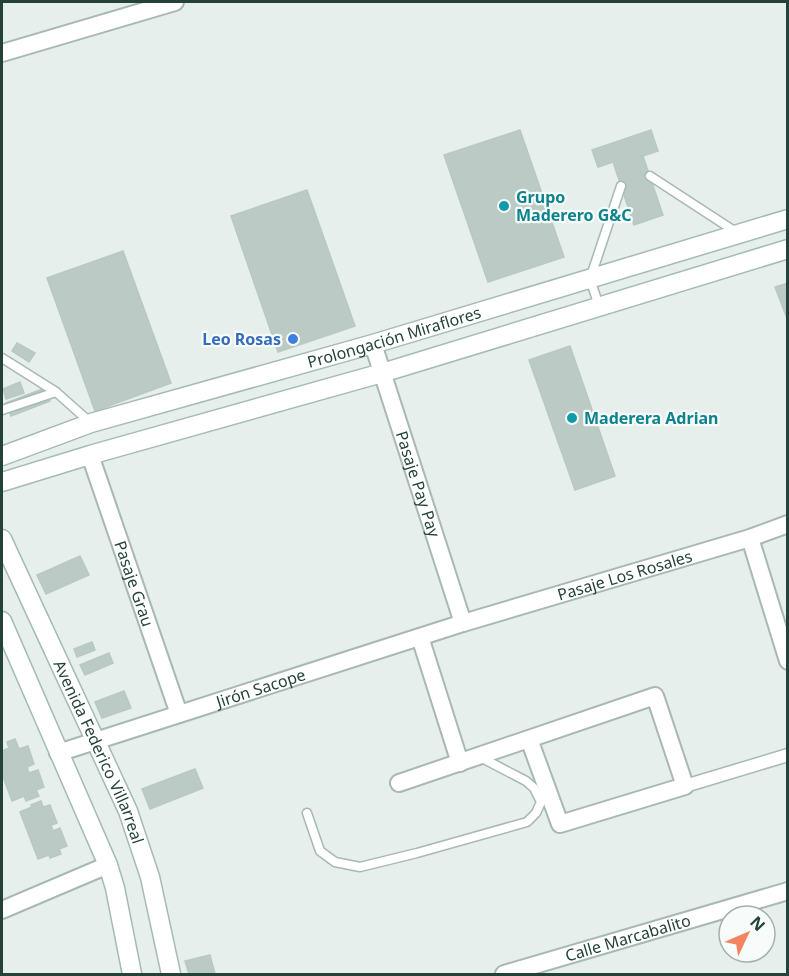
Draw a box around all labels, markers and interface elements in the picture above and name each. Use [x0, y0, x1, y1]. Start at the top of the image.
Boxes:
place label: Grupo Maderero G&C [516, 186, 632, 226]
marker: Grupo Maderero G&C [497, 199, 511, 213]
street label: Prolongación Miraflores [305, 301, 484, 373]
place label: Leo Rosas [202, 328, 281, 350]
marker: Leo Rosas [286, 332, 300, 346]
place label: Maderera Adrian [584, 407, 718, 429]
marker: Maderera Adrian [565, 411, 579, 425]
street label: Pasaje Pay Pay [391, 428, 446, 541]
street label: Pasaje Grau [109, 538, 159, 630]
street label: Pasaje Los Rosales [555, 545, 695, 605]
street label: Avenida Federico Villarreal [49, 656, 149, 846]
street label: Jirón Sacope [211, 663, 308, 713]
north arrow [717, 904, 777, 964]
street label: Calle Marcabalito [563, 909, 693, 967]
text: N [745, 911, 770, 936]

